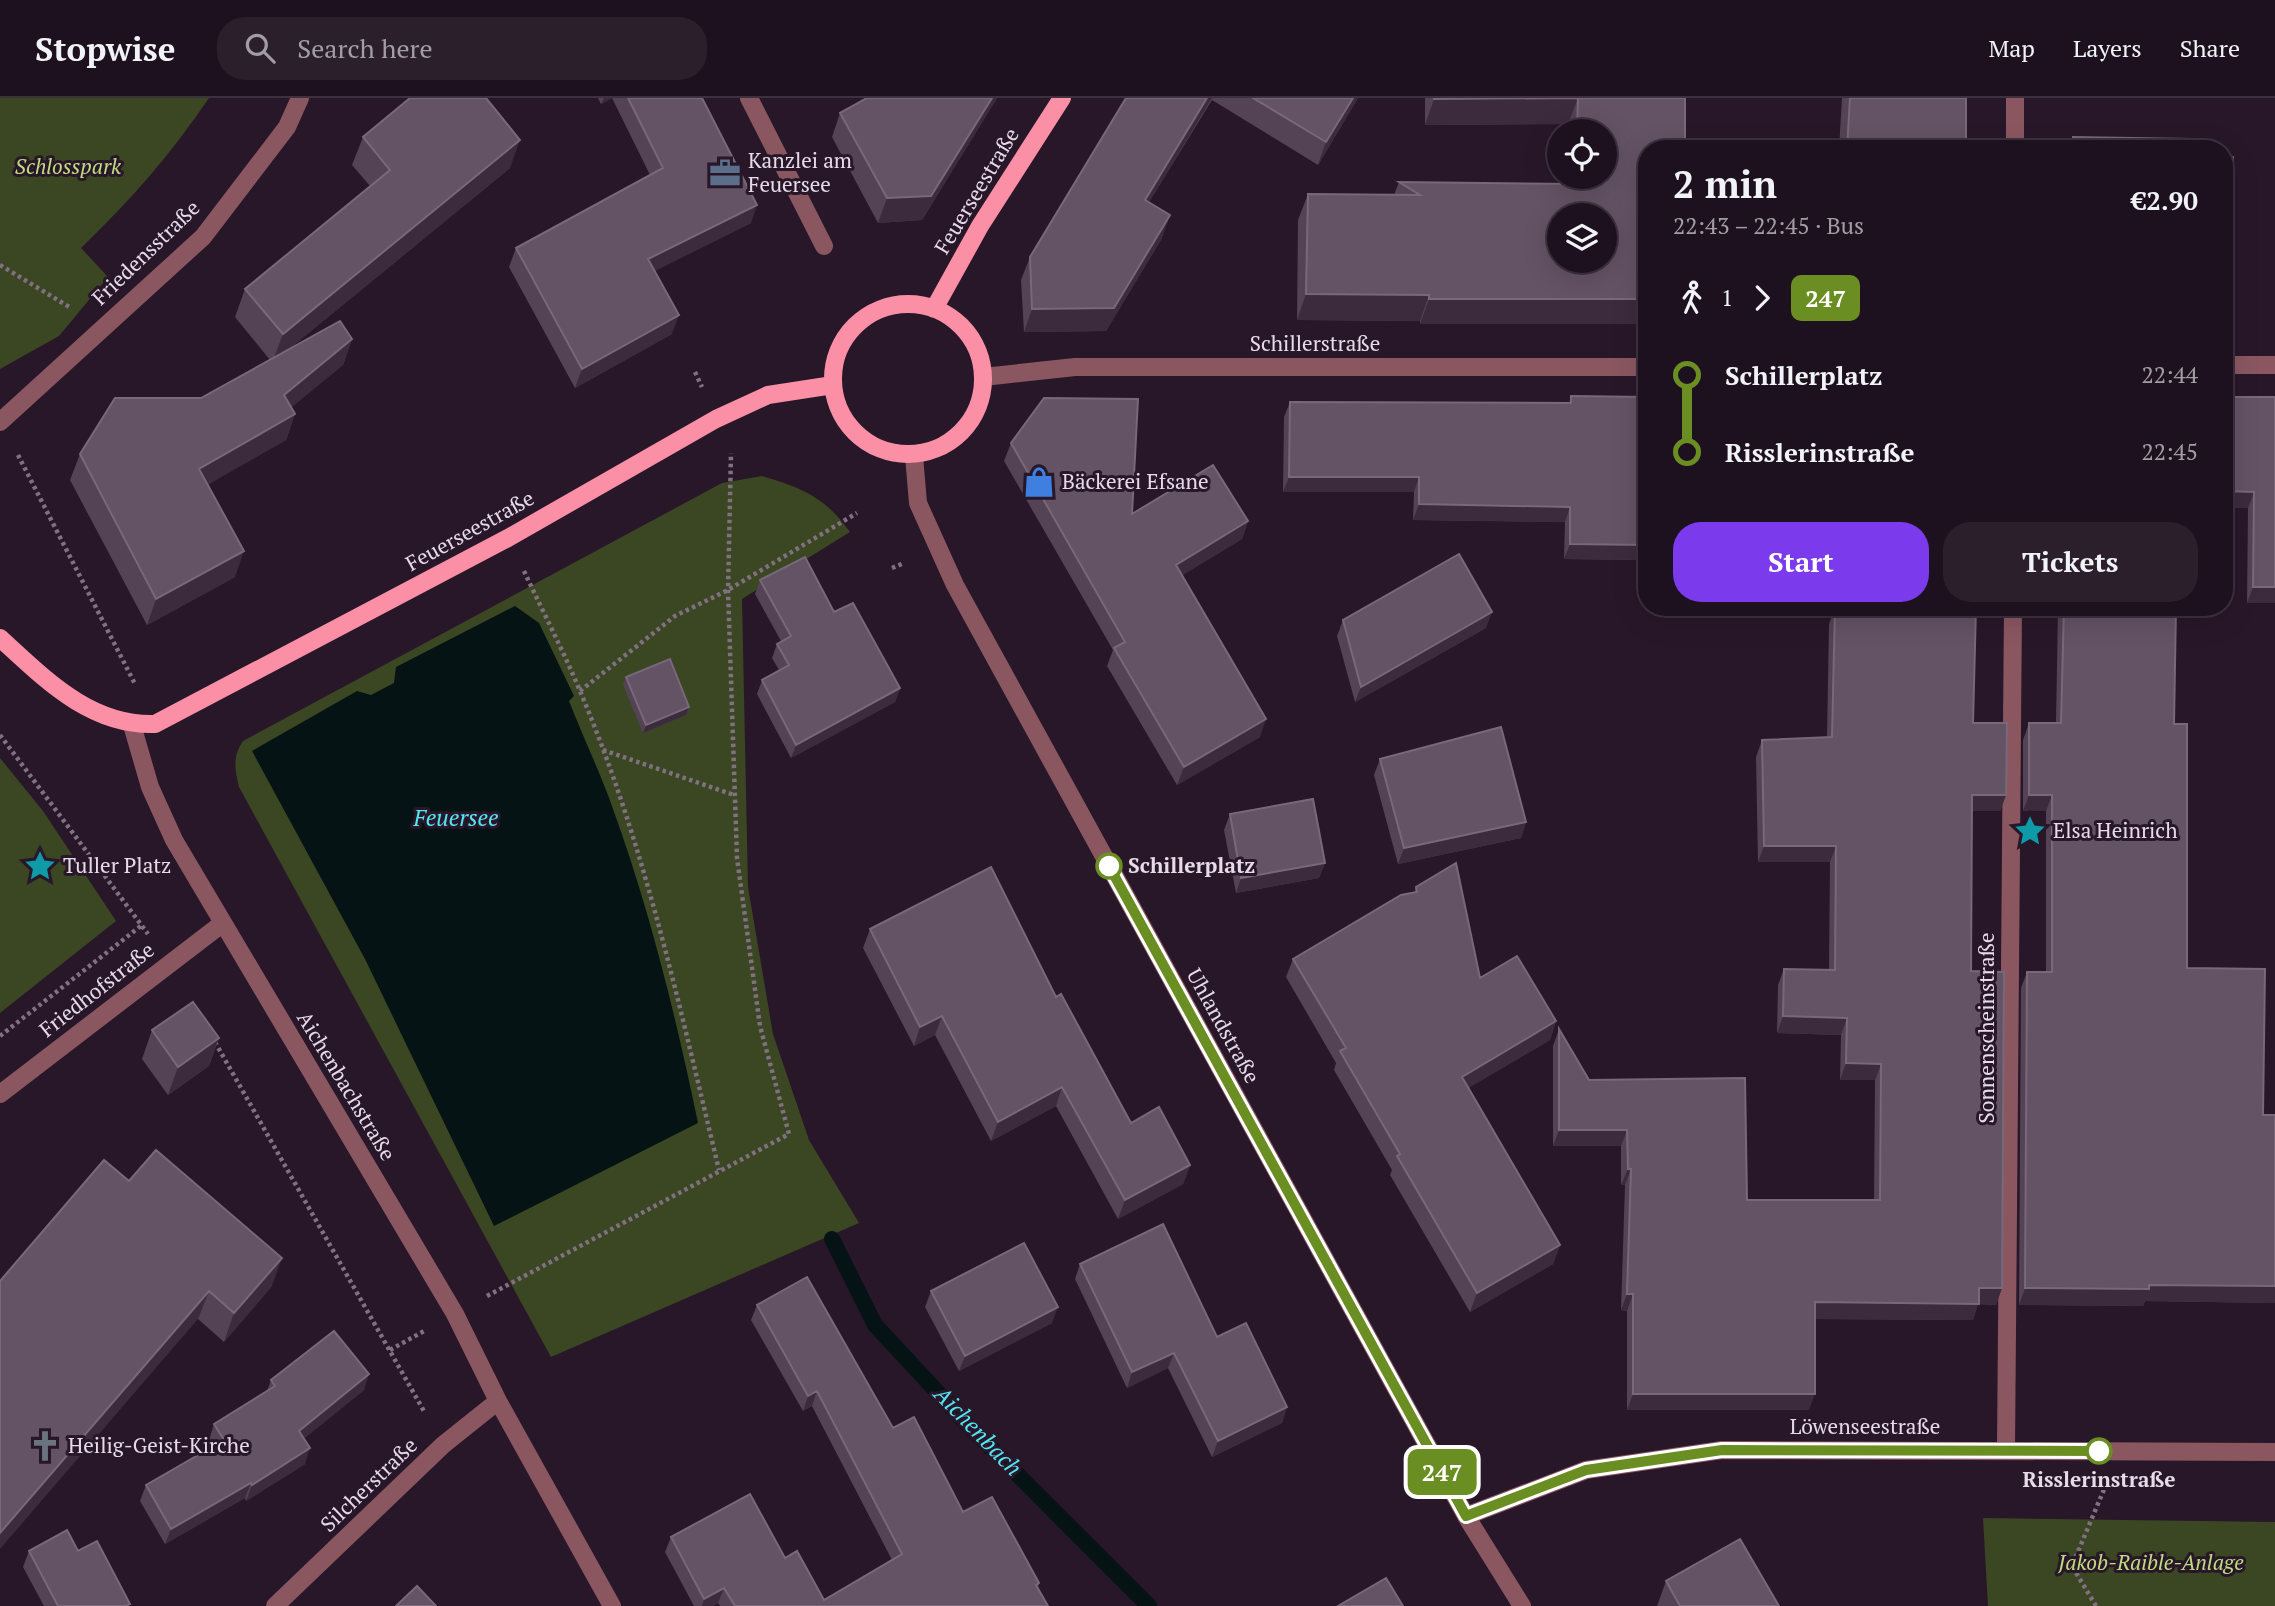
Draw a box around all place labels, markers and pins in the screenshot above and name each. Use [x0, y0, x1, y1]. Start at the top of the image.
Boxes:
place label: Kanzlei am Feuersee [748, 146, 852, 198]
office icon: Kanzlei am Feuersee [708, 156, 742, 190]
shop icon: Bäckerei Efsane [1022, 465, 1056, 499]
place label: Bäckerei Efsane [1062, 467, 1209, 495]
place icon: Elsa Heinrich [2013, 814, 2047, 848]
place label: Elsa Heinrich [2053, 816, 2178, 844]
place icon: Tuller Platz [23, 849, 57, 883]
place label: Tuller Platz [63, 851, 171, 879]
place label: Schillerplatz [1128, 851, 1255, 879]
marker: Schillerplatz [1096, 853, 1122, 879]
church icon: Heilig-Geist-Kirche [28, 1429, 62, 1463]
place label: Heilig-Geist-Kirche [68, 1431, 250, 1459]
marker: Risslerinstraße [2086, 1438, 2112, 1464]
place label: Risslerinstraße [2022, 1465, 2176, 1493]

